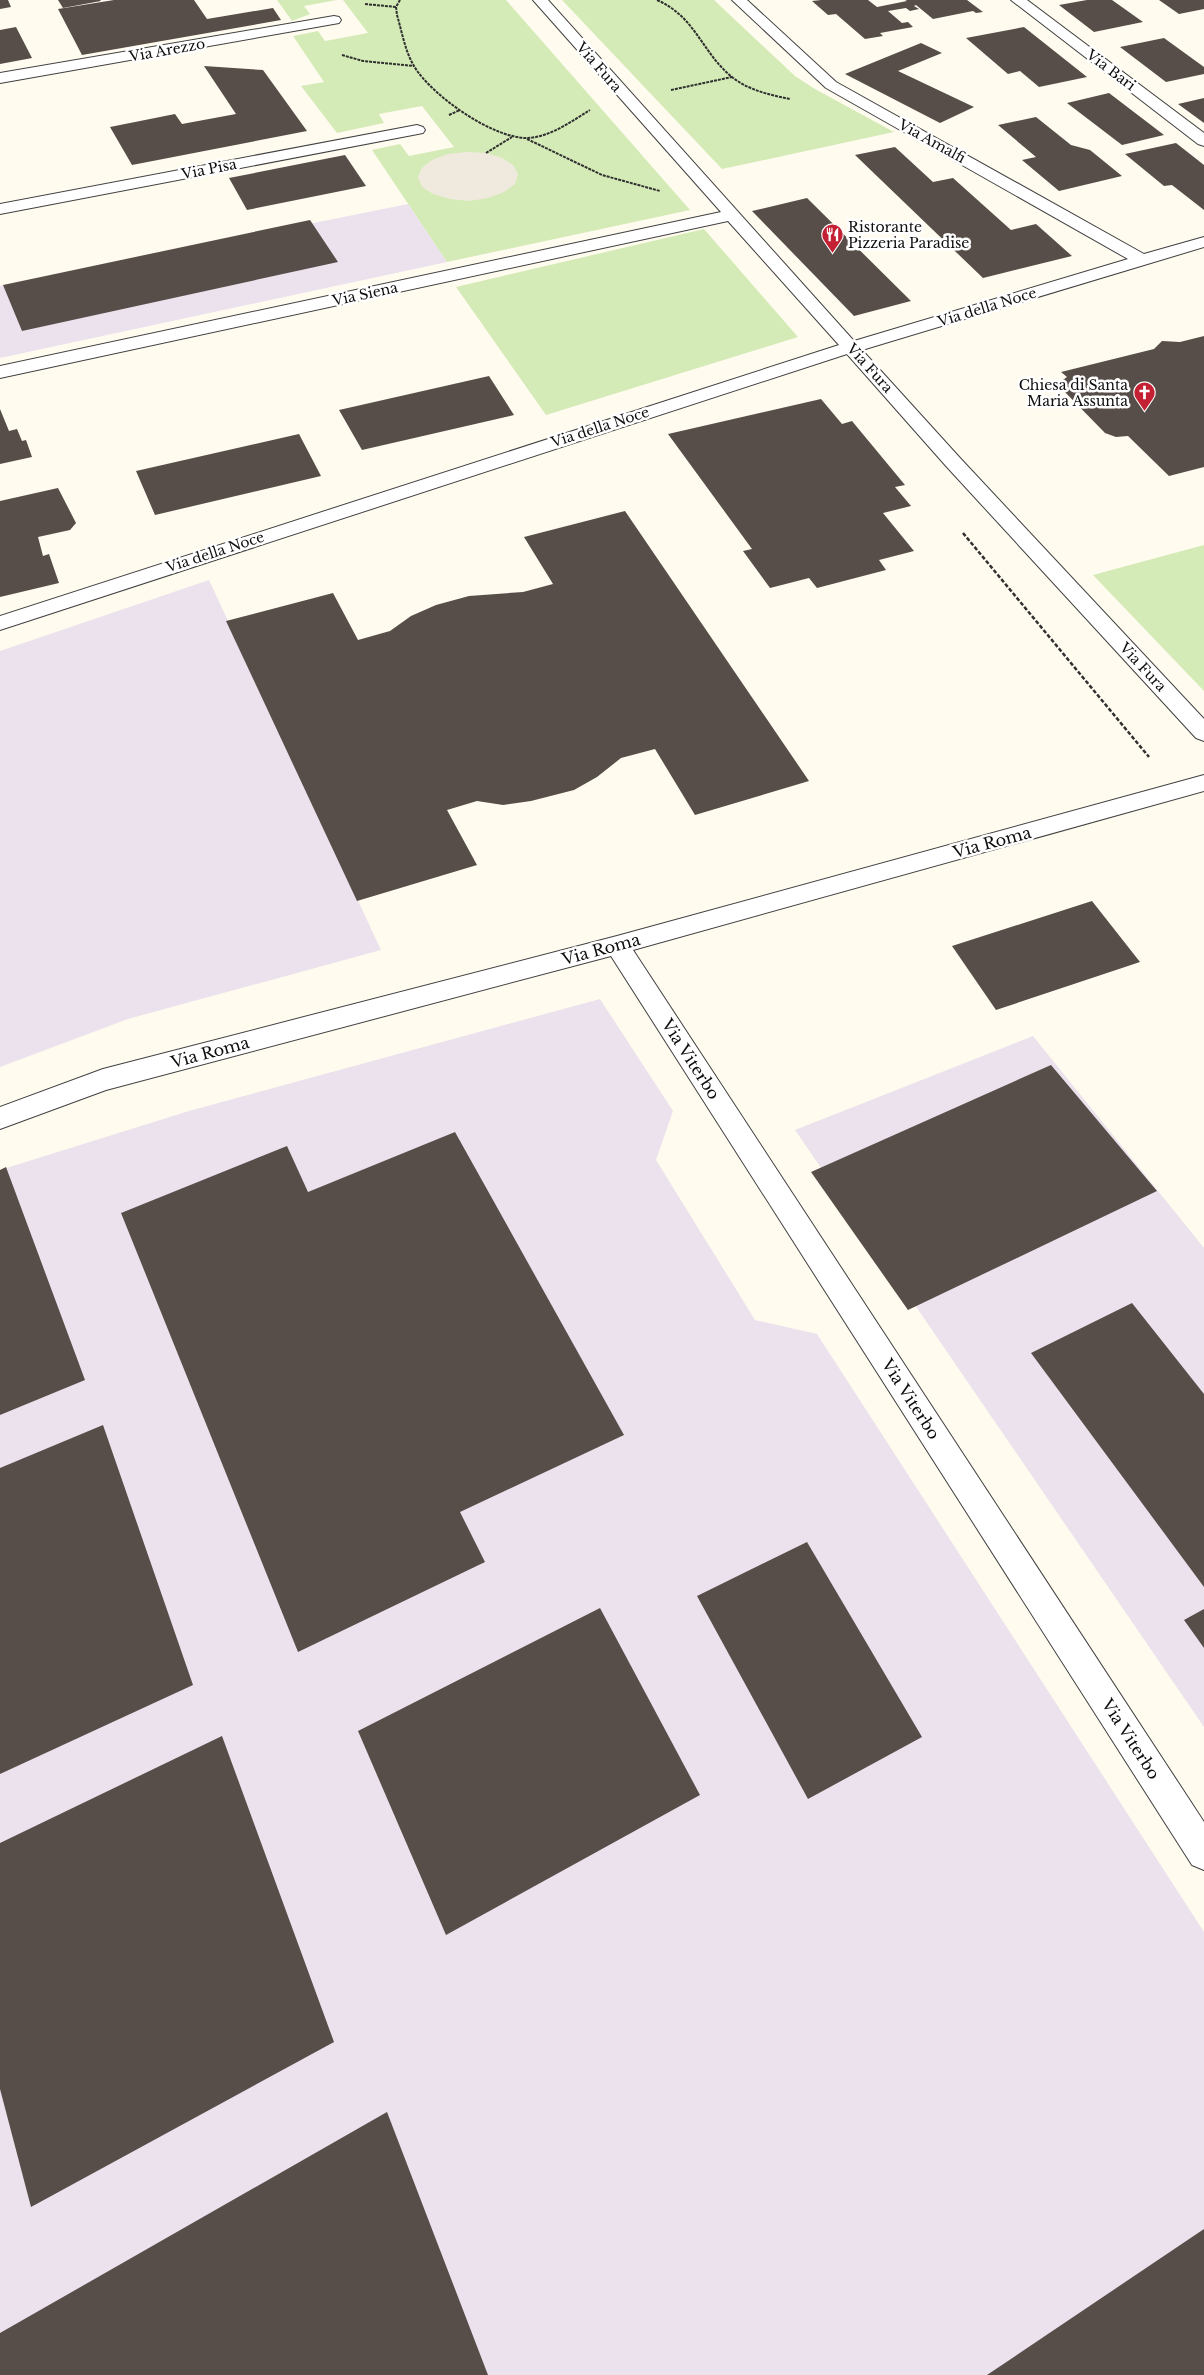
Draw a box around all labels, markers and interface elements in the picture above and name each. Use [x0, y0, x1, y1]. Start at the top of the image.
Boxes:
street label: Via Arezzo [127, 34, 206, 66]
street label: Via Fura [572, 38, 626, 96]
street label: Via Bari [1082, 45, 1139, 95]
street label: Via Amalfi [894, 115, 969, 167]
street label: Via Pisa [179, 155, 238, 183]
place label: Ristorante Pizzeria Paradise [848, 218, 969, 252]
restaurant icon: Ristorante Pizzeria Paradise [820, 223, 844, 254]
street label: Via Siena [330, 278, 400, 310]
street label: Via della Noce [934, 283, 1039, 331]
street label: Via Fura [842, 339, 897, 397]
place label: Chiesa di Santa Maria Assunta [1019, 376, 1128, 410]
church icon: Chiesa di Santa Maria Assunta [1132, 381, 1156, 412]
street label: Via della Noce [548, 403, 651, 452]
street label: Via della Noce [163, 528, 266, 577]
street label: Via Fura [1115, 638, 1170, 695]
street label: Via Roma [950, 822, 1033, 862]
street label: Via Roma [559, 929, 642, 969]
street label: Via Viterbo [657, 1014, 724, 1103]
street label: Via Roma [168, 1032, 251, 1072]
street label: Via Viterbo [877, 1354, 944, 1443]
street label: Via Viterbo [1097, 1694, 1164, 1783]

